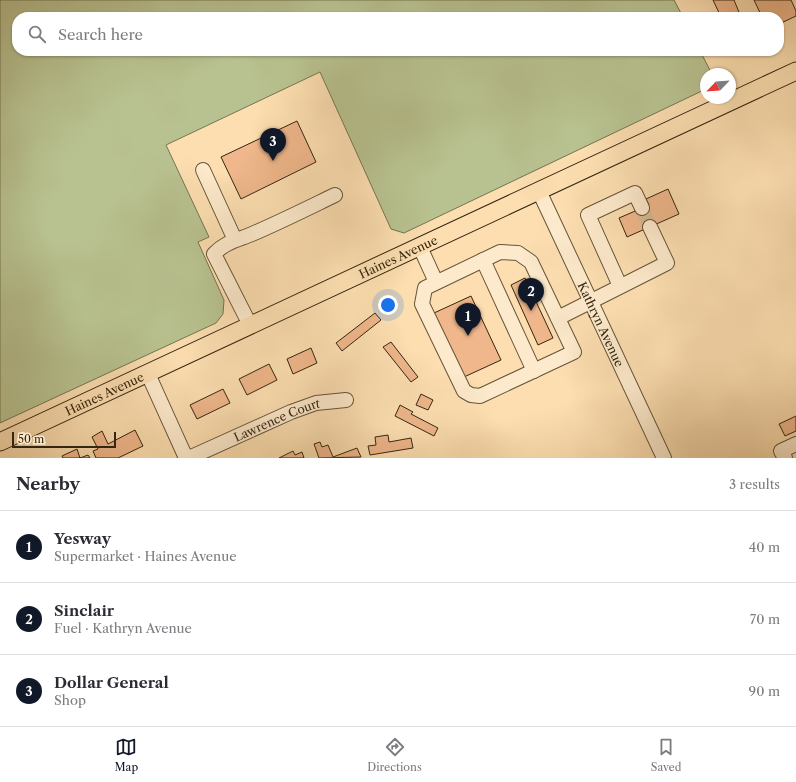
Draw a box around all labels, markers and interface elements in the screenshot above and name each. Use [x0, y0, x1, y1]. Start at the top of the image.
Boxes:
search box [12, 12, 784, 56]
icon: search [26, 23, 48, 45]
text: Search here [58, 25, 143, 44]
north arrow [700, 68, 736, 104]
pin: 3 [260, 128, 286, 161]
street label: Haines Avenue [356, 232, 440, 281]
pin: 2 [518, 278, 544, 311]
street label: Kathryn Avenue [575, 279, 628, 369]
your location [378, 295, 398, 315]
pin: 1 [455, 303, 481, 336]
street label: Haines Avenue [62, 369, 146, 418]
street label: Lawrence Court [231, 395, 321, 444]
scale bar [12, 430, 116, 449]
text: 50 m [18, 432, 44, 446]
text: Nearby [16, 474, 80, 494]
text: 3 results [729, 476, 780, 492]
text: Yesway [54, 529, 111, 548]
text: 1 [26, 539, 32, 555]
text: 40 m [749, 539, 780, 555]
text: Supermarket · Haines Avenue [54, 548, 237, 564]
text: Sinclair [54, 601, 114, 620]
text: 2 [25, 611, 33, 627]
text: 70 m [750, 611, 780, 627]
text: Fuel · Kathryn Avenue [54, 620, 192, 636]
text: Dollar General [54, 673, 169, 692]
text: 3 [25, 683, 33, 699]
text: 90 m [749, 683, 780, 699]
text: Shop [54, 692, 86, 708]
tab: Map [115, 736, 138, 774]
tab: Directions [367, 736, 422, 774]
tab: Saved [651, 736, 681, 774]

